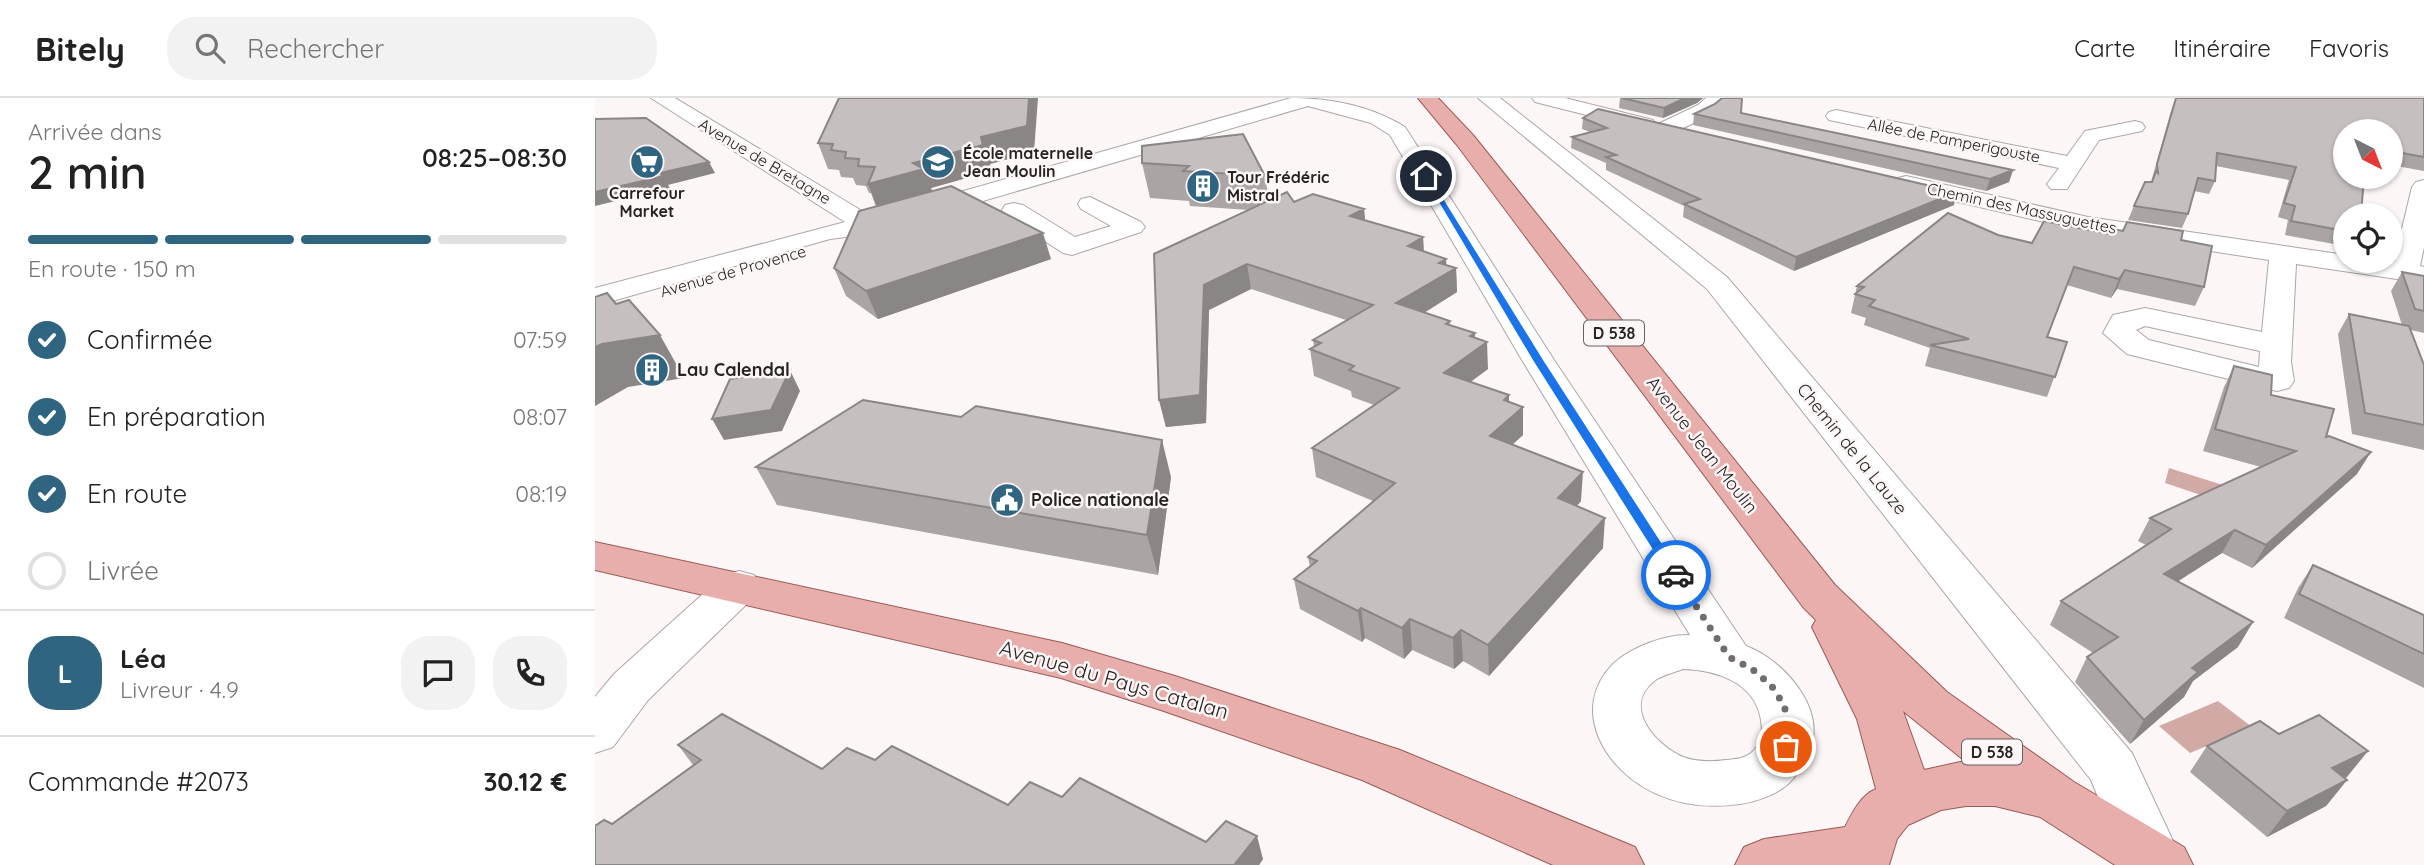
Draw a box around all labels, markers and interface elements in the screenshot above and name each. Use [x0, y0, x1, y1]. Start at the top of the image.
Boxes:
search box [167, 17, 657, 80]
text: Bitely [35, 28, 125, 69]
icon: search [191, 29, 229, 67]
text: Rechercher [247, 32, 384, 65]
text: Carte [2074, 33, 2135, 63]
text: Itinéraire [2173, 33, 2271, 63]
text: Favoris [2309, 33, 2389, 63]
street label: Allée de Pamperigouste [1866, 113, 2042, 167]
street label: Avenue de Bretagne [695, 114, 835, 208]
text: Arrivée dans [28, 117, 162, 146]
north arrow [2333, 119, 2403, 189]
map controls [2333, 119, 2403, 273]
text: 08:25–08:30 [422, 141, 567, 174]
text: 2 min [28, 143, 147, 201]
supermarket icon: Carrefour Market [628, 143, 666, 181]
school or university icon: École maternelle Jean Moulin [919, 143, 957, 181]
place label: École maternelle Jean Moulin [963, 143, 1093, 181]
pin [1396, 146, 1456, 206]
icon: home [1407, 157, 1445, 195]
building icon: Tour Frédéric Mistral [1184, 167, 1222, 205]
place label: Tour Frédéric Mistral [1227, 167, 1329, 205]
street label: Chemin des Massuguettes [1926, 178, 2118, 238]
place label: Carrefour Market [609, 183, 685, 221]
button: locate [2333, 203, 2403, 273]
street label: Avenue de Provence [658, 241, 808, 301]
text: En route · 150 m [28, 254, 196, 283]
road number: D 538 [1584, 320, 1644, 345]
icon: check [28, 321, 66, 359]
text: Confirmée [87, 323, 213, 356]
text: 07:59 [513, 325, 567, 354]
building icon: Lau Calendal [633, 351, 671, 389]
place label: Lau Calendal [677, 358, 790, 381]
street label: Avenue Jean Moulin [1642, 372, 1763, 518]
street label: Chemin de la Lauze [1792, 378, 1913, 519]
icon: check [28, 398, 66, 436]
text: En préparation [87, 400, 266, 433]
text: 08:07 [512, 402, 567, 431]
icon: check [28, 475, 66, 513]
text: En route [87, 477, 187, 510]
text: 08:19 [515, 479, 567, 508]
public building icon: Police nationale [988, 481, 1026, 519]
place label: Police nationale [1031, 488, 1169, 511]
courier [1641, 540, 1711, 610]
text: Livrée [87, 554, 159, 587]
icon: car [1657, 556, 1695, 594]
street label: Avenue du Pays Catalan [997, 634, 1232, 724]
button: chat [401, 636, 475, 710]
button: phone [493, 636, 567, 710]
text: Léa [120, 642, 166, 675]
text: L [58, 657, 72, 690]
text: Livreur · 4.9 [120, 675, 239, 704]
pin [1756, 717, 1816, 777]
icon: bag [1767, 728, 1805, 766]
road number: D 538 [1962, 740, 2022, 764]
text: Commande #2073 [28, 765, 249, 798]
text: 30.12 € [483, 765, 567, 798]

